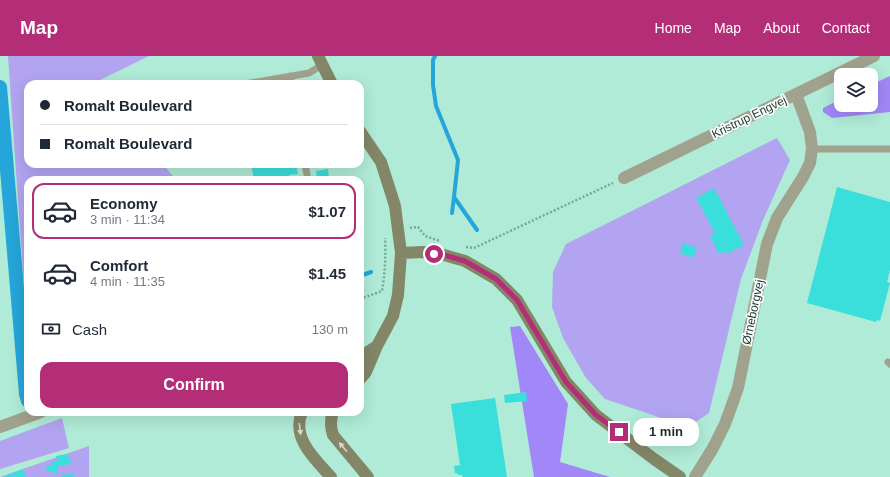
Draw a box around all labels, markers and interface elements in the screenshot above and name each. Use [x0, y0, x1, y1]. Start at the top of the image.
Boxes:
text: Map [20, 17, 58, 38]
text: Home [655, 20, 692, 36]
text: Map [714, 20, 741, 36]
text: About [763, 20, 800, 36]
text: Contact [822, 20, 870, 36]
map controls [834, 68, 878, 112]
button: layers [834, 68, 878, 112]
street label: Kristrup Engvej [709, 93, 789, 141]
text: Romalt Boulevard [64, 97, 192, 114]
text: Romalt Boulevard [64, 135, 192, 152]
icon: car [42, 193, 78, 229]
text: Economy [90, 195, 158, 212]
text: $1.07 [308, 203, 346, 220]
text: 3 min · 11:34 [90, 212, 165, 227]
route start [425, 245, 443, 263]
icon: car [42, 255, 78, 291]
text: Comfort [90, 257, 148, 274]
text: $1.45 [308, 265, 346, 282]
text: 4 min · 11:35 [90, 274, 165, 289]
street label: Ørneborgvej [739, 278, 767, 346]
icon: cash [40, 318, 62, 340]
text: Cash [72, 321, 107, 338]
text: 130 m [312, 322, 348, 337]
button: Confirm [40, 362, 348, 408]
callout: 1 min [633, 418, 699, 446]
one-way arrow [296, 423, 303, 435]
route end [610, 423, 628, 441]
text: 1 min [649, 424, 683, 439]
one-way arrow [339, 442, 348, 452]

